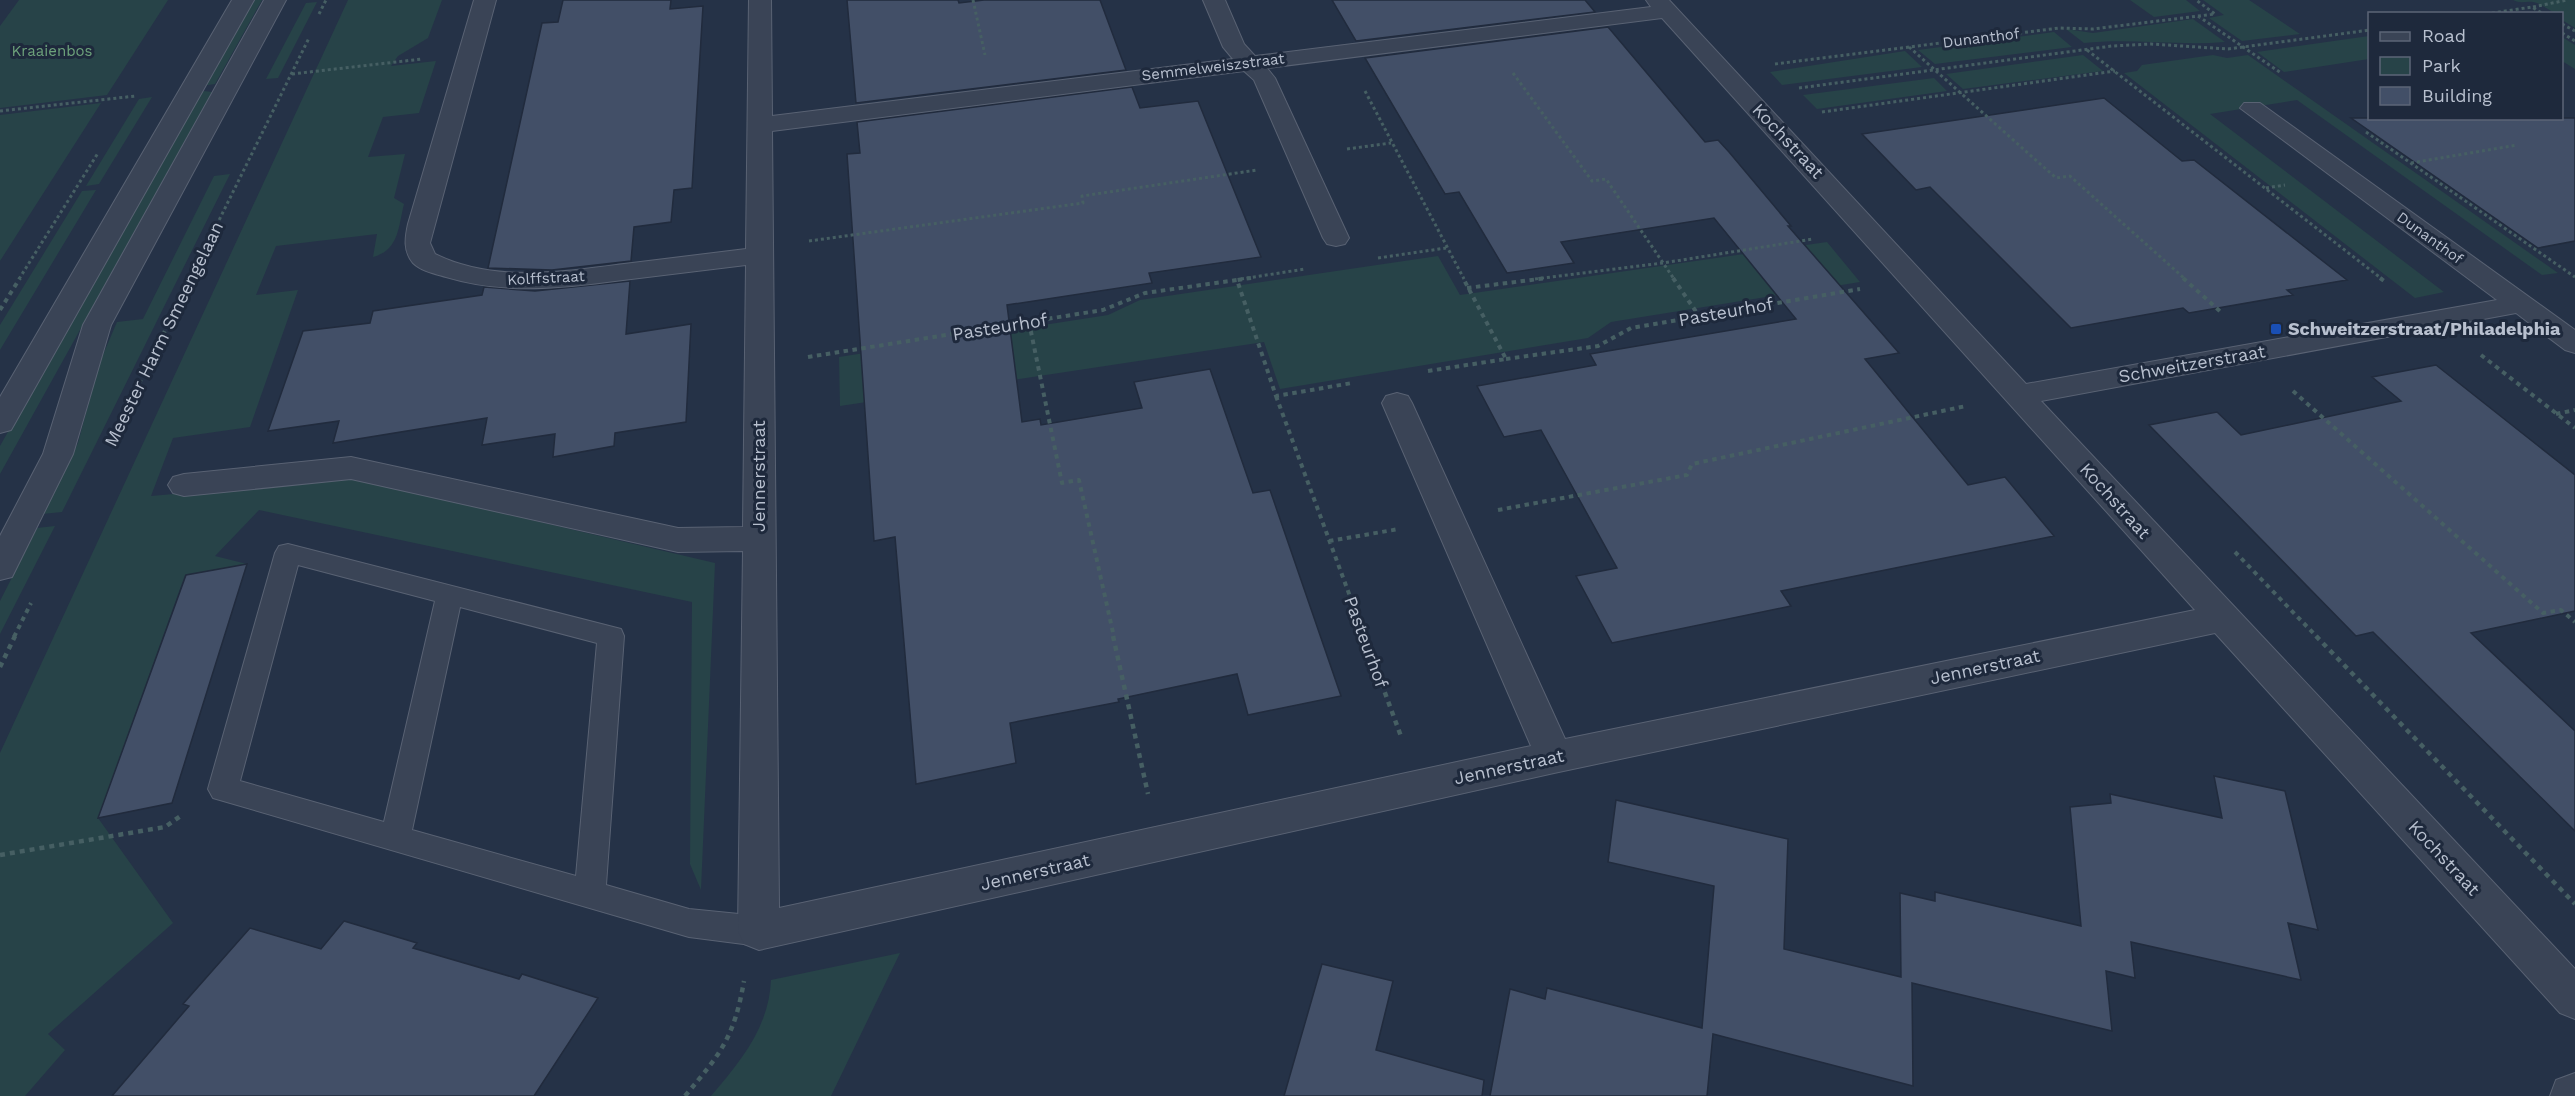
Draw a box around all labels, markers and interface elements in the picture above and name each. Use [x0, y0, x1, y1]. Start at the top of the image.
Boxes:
legend [2368, 12, 2563, 120]
street label: Dunanthof [1942, 24, 2021, 52]
text: Road [2422, 25, 2466, 46]
park label: Kraaienbos [12, 42, 93, 60]
street label: Semmelweiszstraat [1141, 49, 1286, 85]
text: Park [2422, 55, 2461, 76]
text: Building [2422, 85, 2492, 106]
street label: Kochstraat [1748, 99, 1829, 183]
street label: Dunanthof [2393, 208, 2467, 268]
street label: Meester Harm Smeengelaan [100, 218, 227, 450]
street label: Kolffstraat [507, 267, 586, 289]
street label: Pasteurhof [1677, 293, 1775, 330]
street label: Pasteurhof [951, 309, 1049, 344]
place label: Schweitzerstraat/Philadelphia [2288, 318, 2561, 339]
marker: Schweitzerstraat/Philadelphia [2269, 322, 2283, 336]
street label: Schweitzerstraat [2117, 340, 2267, 387]
street label: Jennerstraat [748, 420, 769, 532]
street label: Kochstraat [2076, 458, 2155, 543]
street label: Pasteurhof [1340, 593, 1393, 690]
street label: Jennerstraat [1928, 645, 2042, 688]
street label: Jennerstraat [1452, 745, 1566, 788]
street label: Kochstraat [2404, 816, 2485, 900]
street label: Jennerstraat [978, 849, 1092, 894]

